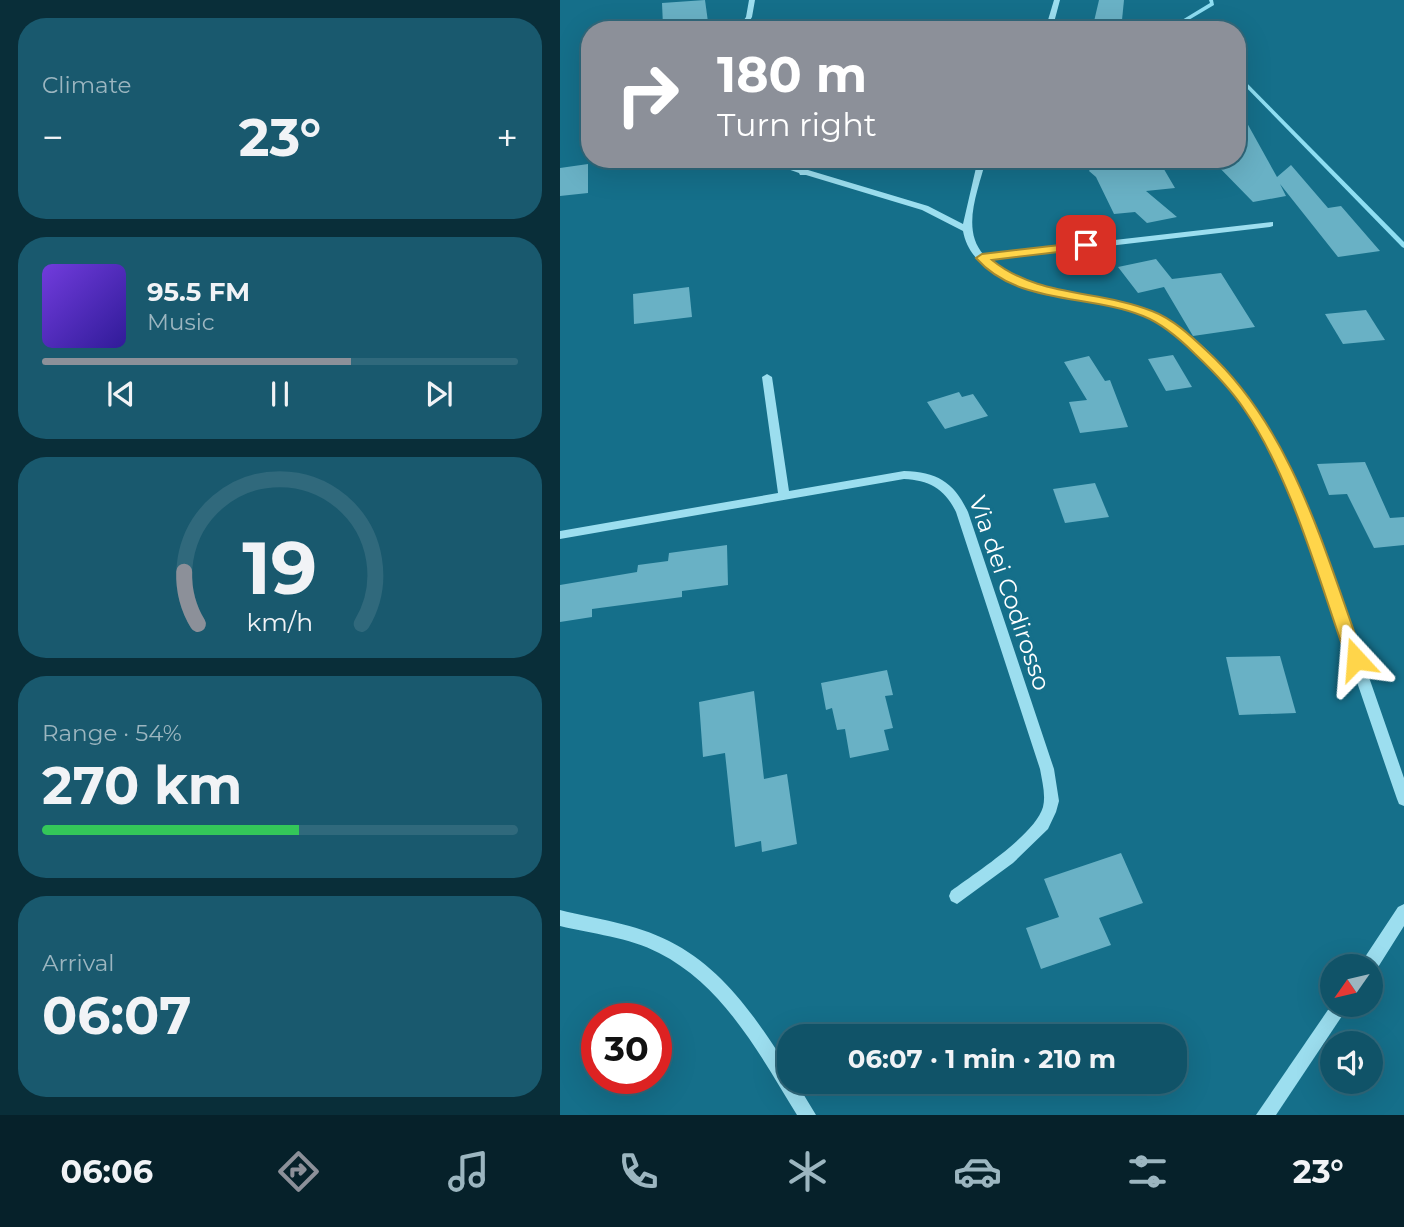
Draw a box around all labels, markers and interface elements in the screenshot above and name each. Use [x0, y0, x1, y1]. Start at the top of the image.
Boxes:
text: 180 m [717, 45, 867, 104]
icon: right [602, 49, 693, 140]
text: Climate [42, 71, 131, 99]
text: Turn right [717, 105, 877, 144]
text: 23° [239, 106, 321, 169]
text: − [42, 114, 64, 161]
text: + [496, 114, 518, 161]
pin [1056, 215, 1116, 275]
icon: arrive [1067, 226, 1105, 264]
text: 95.5 FM [147, 276, 250, 308]
text: Music [147, 308, 215, 336]
icon: previous [102, 375, 140, 413]
icon: pause [261, 375, 299, 413]
icon: next [420, 375, 458, 413]
street label: Via dei Codirosso [963, 492, 1057, 694]
text: 19 [243, 524, 317, 612]
text: km/h [247, 606, 313, 636]
position arrow [1319, 622, 1393, 696]
text: Range · 54% [42, 719, 182, 747]
text: 270 km [42, 754, 242, 817]
text: Arrival [42, 949, 115, 977]
north arrow [1320, 954, 1382, 1017]
map controls [1320, 954, 1383, 1094]
text: 06:07 [42, 984, 191, 1047]
speed limit sign: 30 [581, 1003, 672, 1094]
button: sound [1320, 1031, 1383, 1094]
text: 06:07 · 1 min · 210 m [848, 1043, 1116, 1075]
icon: directions [274, 1147, 323, 1196]
icon: music [444, 1147, 493, 1196]
icon: phone [614, 1147, 663, 1196]
icon: climate [783, 1147, 832, 1196]
icon: car [953, 1147, 1002, 1196]
icon: filters [1123, 1147, 1172, 1196]
text: 06:06 [60, 1152, 153, 1191]
text: 23° [1293, 1152, 1344, 1191]

